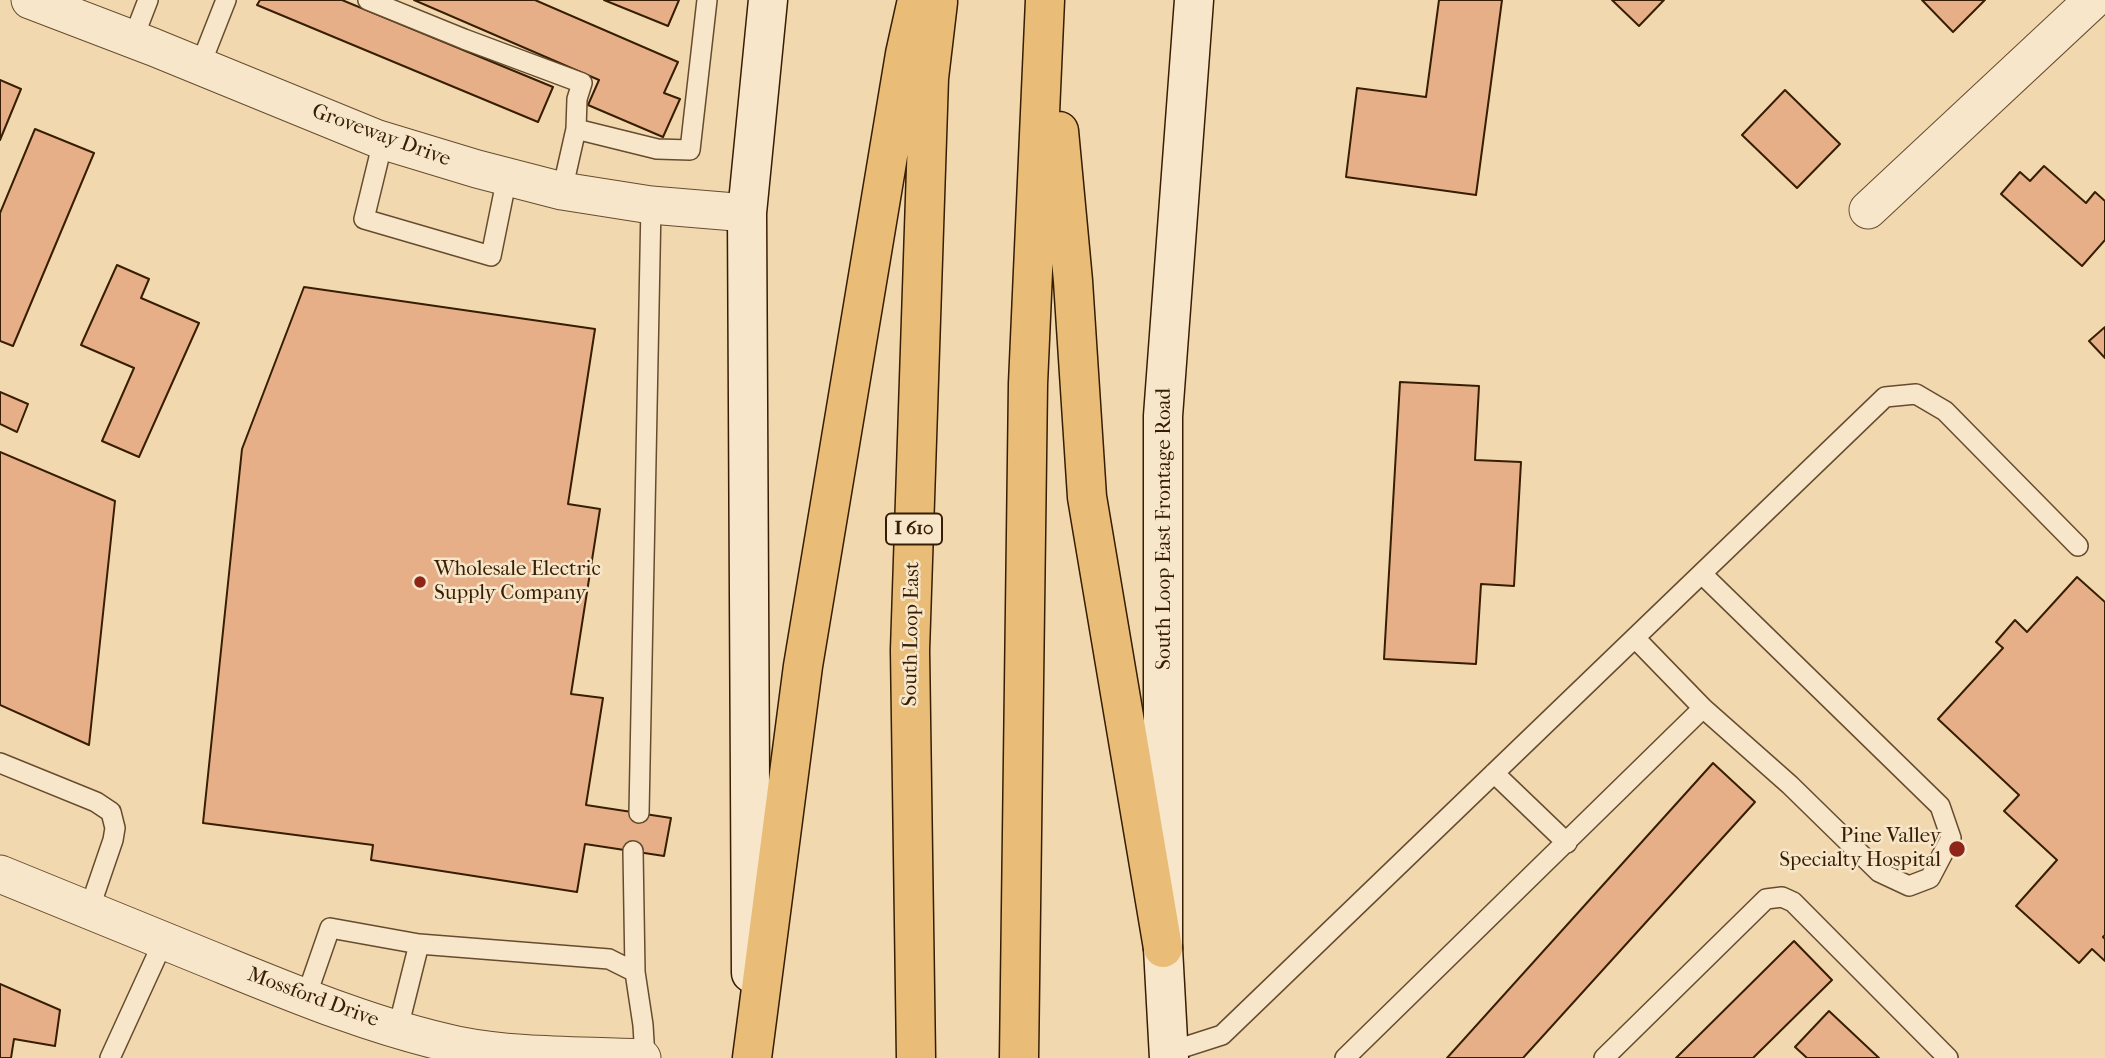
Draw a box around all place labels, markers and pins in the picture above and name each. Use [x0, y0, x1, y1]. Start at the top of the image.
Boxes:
place label: Wholesale Electric Supply Company [434, 557, 601, 607]
marker: Wholesale Electric Supply Company [412, 574, 428, 590]
place label: Pine Valley Specialty Hospital [1779, 824, 1941, 874]
marker: Pine Valley Specialty Hospital [1947, 839, 1967, 859]

